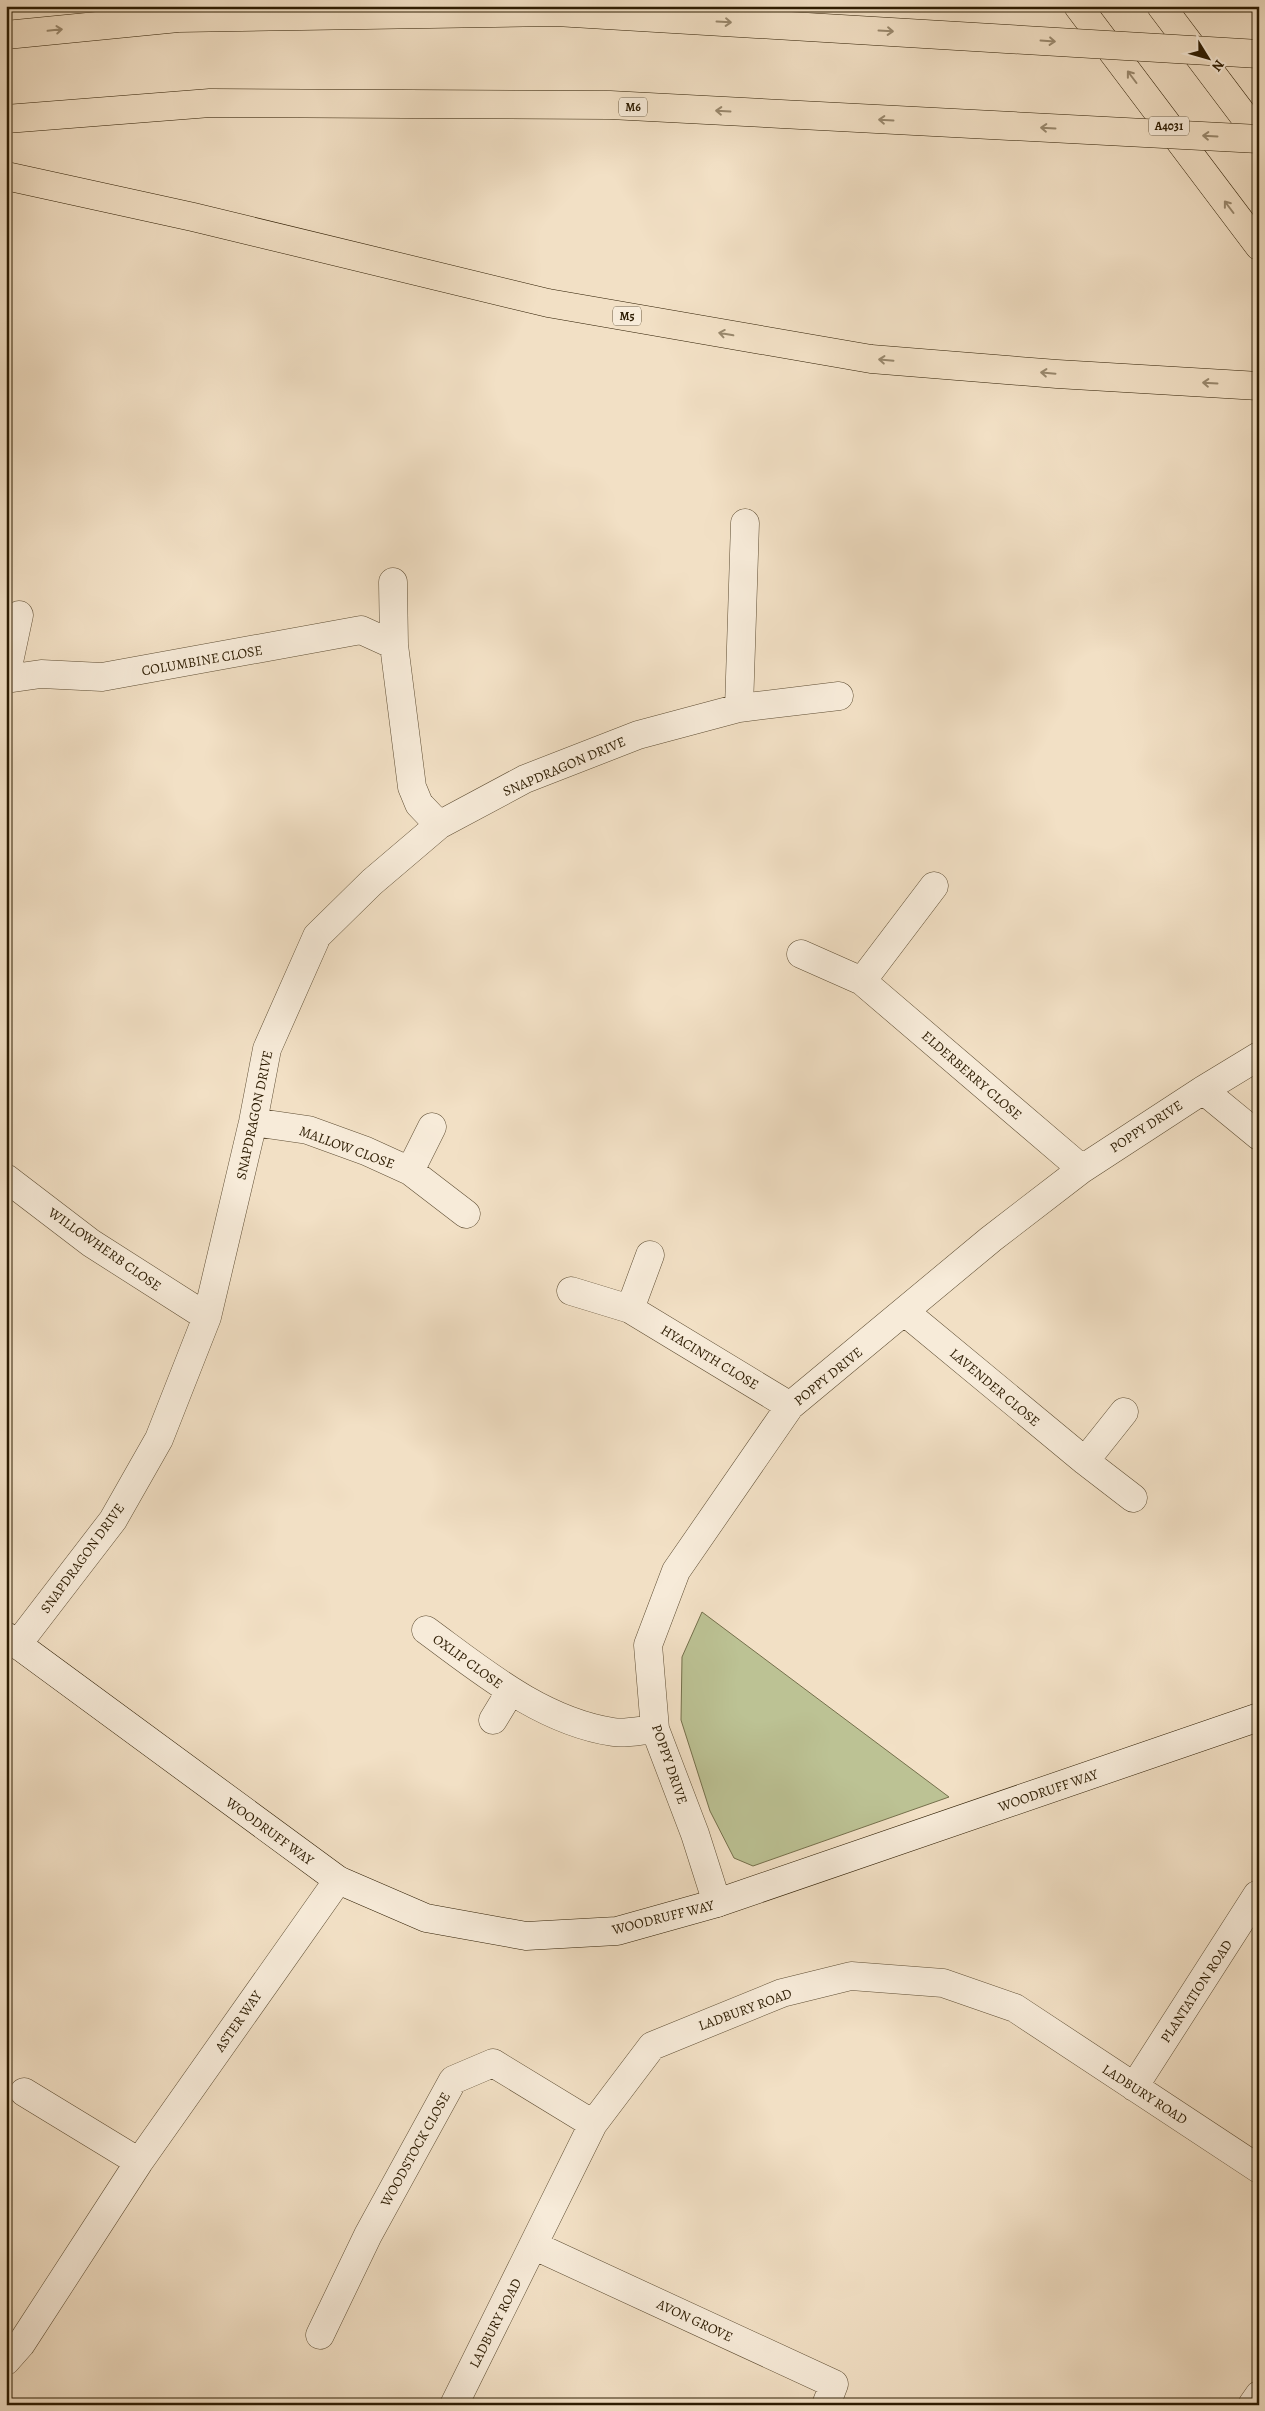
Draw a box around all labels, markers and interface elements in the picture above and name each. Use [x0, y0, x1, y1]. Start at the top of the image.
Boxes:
one-way arrow [716, 17, 732, 26]
one-way arrow [46, 25, 62, 35]
one-way arrow [878, 27, 894, 36]
north arrow [1182, 32, 1232, 82]
one-way arrow [1040, 36, 1056, 45]
text: N [1207, 56, 1229, 75]
one-way arrow [1127, 70, 1137, 84]
road number: M6 [619, 98, 647, 116]
one-way arrow [715, 107, 731, 116]
one-way arrow [878, 115, 894, 124]
road number: A4031 [1149, 116, 1189, 136]
one-way arrow [1040, 123, 1056, 132]
one-way arrow [1202, 132, 1218, 141]
one-way arrow [1224, 201, 1235, 214]
road number: M5 [613, 306, 641, 326]
one-way arrow [718, 328, 734, 338]
one-way arrow [878, 355, 894, 365]
one-way arrow [1040, 368, 1056, 378]
one-way arrow [1202, 378, 1218, 387]
street label: COLUMBINE CLOSE [140, 640, 264, 680]
street label: SNAPDRAGON DRIVE [500, 732, 629, 801]
street label: ELDERBERRY CLOSE [917, 1027, 1026, 1124]
street label: SNAPDRAGON DRIVE [231, 1049, 277, 1182]
street label: POPPY DRIVE [1106, 1096, 1186, 1157]
street label: MALLOW CLOSE [296, 1121, 397, 1174]
street label: WILLOWHERB CLOSE [44, 1203, 165, 1296]
street label: HYACINTH CLOSE [657, 1321, 762, 1394]
street label: POPPY DRIVE [790, 1343, 867, 1410]
street label: LAVENDER CLOSE [945, 1344, 1044, 1431]
street label: SNAPDRAGON DRIVE [36, 1499, 129, 1617]
street label: OXLIP CLOSE [429, 1630, 507, 1693]
street label: POPPY DRIVE [647, 1722, 692, 1807]
street label: WOODRUFF WAY [995, 1764, 1101, 1817]
street label: WOODRUFF WAY [221, 1792, 318, 1870]
street label: WOODRUFF WAY [609, 1896, 717, 1940]
street label: PLANTATION ROAD [1156, 1936, 1237, 2047]
street label: LADBURY ROAD [696, 1984, 795, 2035]
street label: ASTER WAY [210, 1987, 267, 2056]
street label: LADBURY ROAD [1098, 2060, 1191, 2129]
street label: WOODSTOCK CLOSE [376, 2089, 455, 2211]
street label: LADBURY ROAD [465, 2275, 526, 2371]
street label: AVON GROVE [653, 2294, 736, 2346]

